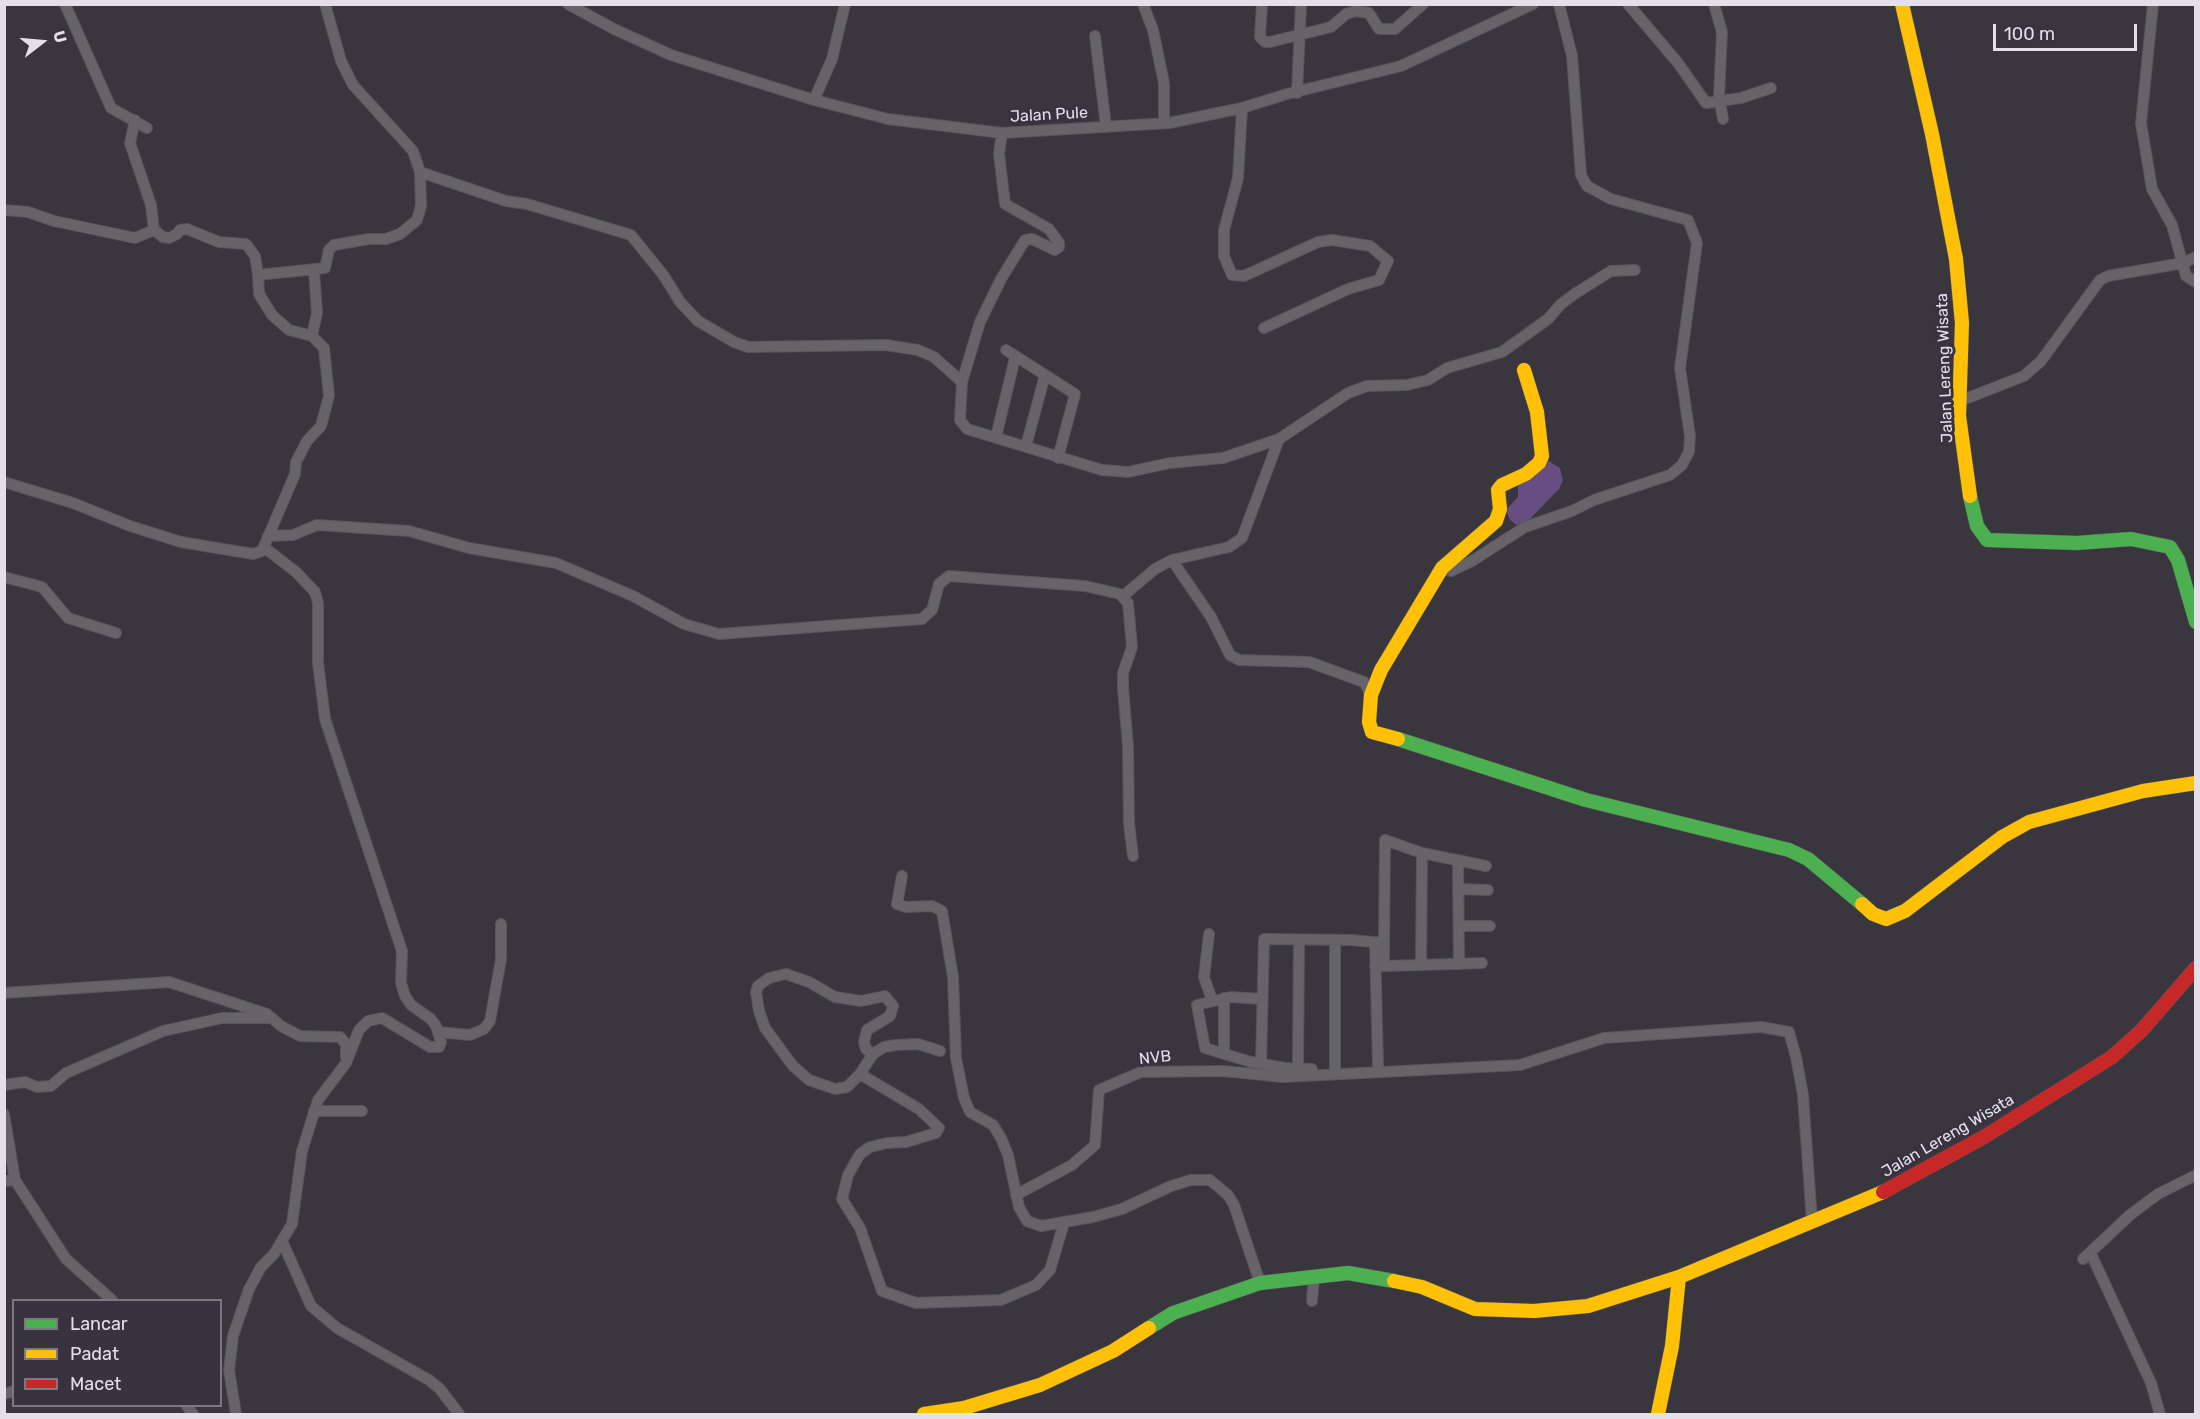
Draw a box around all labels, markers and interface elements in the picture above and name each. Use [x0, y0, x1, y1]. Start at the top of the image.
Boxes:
north arrow [12, 12, 72, 72]
scale bar [1996, 12, 2140, 50]
text: 100 m [2004, 23, 2055, 45]
text: U [49, 29, 71, 45]
street label: Jalan Pule [1010, 103, 1088, 127]
street label: Jalan Lereng Wisata [1933, 293, 1957, 443]
street label: NVB [1138, 1047, 1172, 1069]
street label: Jalan Lereng Wisata [1878, 1090, 2018, 1182]
legend [12, 1299, 222, 1407]
text: Lancar [70, 1313, 128, 1335]
text: Padat [70, 1343, 119, 1365]
text: Macet [70, 1373, 121, 1395]

